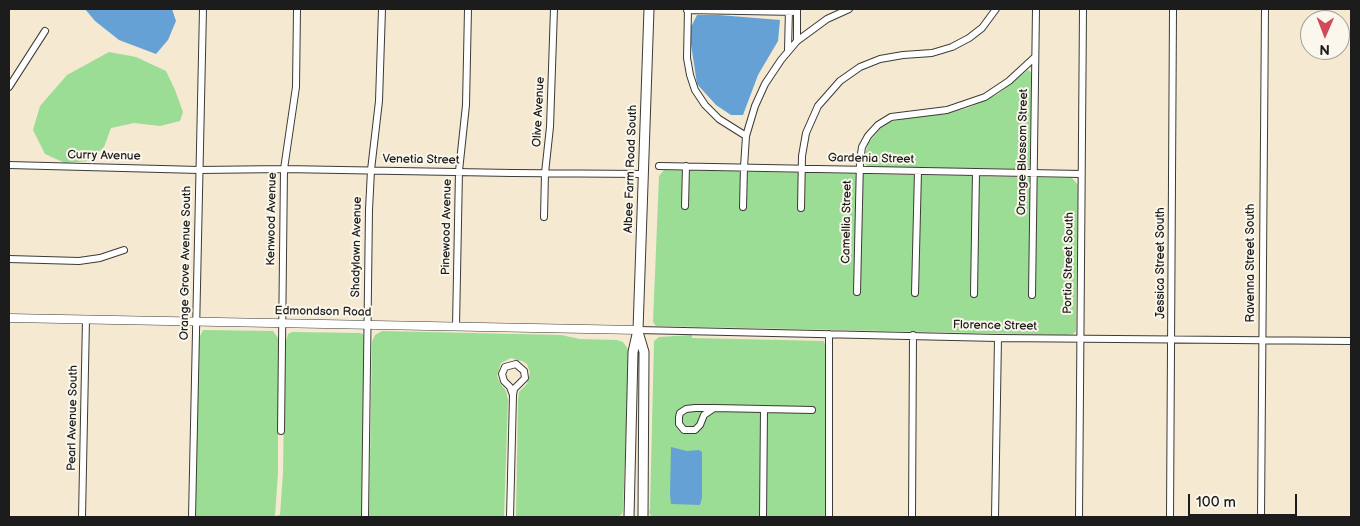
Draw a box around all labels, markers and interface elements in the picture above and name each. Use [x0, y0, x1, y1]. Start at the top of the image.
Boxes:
north arrow [1300, 10, 1350, 60]
text: N [1319, 41, 1330, 58]
street label: Olive Avenue [530, 76, 548, 148]
street label: Orange Blossom Street [1015, 89, 1031, 215]
street label: Albee Farm Road South [622, 105, 640, 233]
street label: Curry Avenue [67, 148, 141, 164]
street label: Gardenia Street [828, 151, 914, 167]
street label: Venetia Street [382, 152, 460, 168]
street label: Kenwood Avenue [264, 172, 280, 266]
street label: Pinewood Avenue [439, 179, 455, 275]
street label: Camellia Street [839, 180, 855, 264]
street label: Orange Grove Avenue South [177, 186, 195, 340]
street label: Shadylawn Avenue [349, 197, 365, 297]
street label: Ravenna Street South [1244, 204, 1258, 322]
street label: Jessica Street South [1154, 207, 1168, 319]
street label: Portia Street South [1061, 212, 1077, 314]
street label: Edmondson Road [274, 304, 372, 320]
street label: Florence Street [953, 318, 1037, 334]
street label: Pearl Avenue South [65, 365, 81, 471]
scale bar [1190, 484, 1299, 516]
text: 100 m [1196, 493, 1236, 512]

